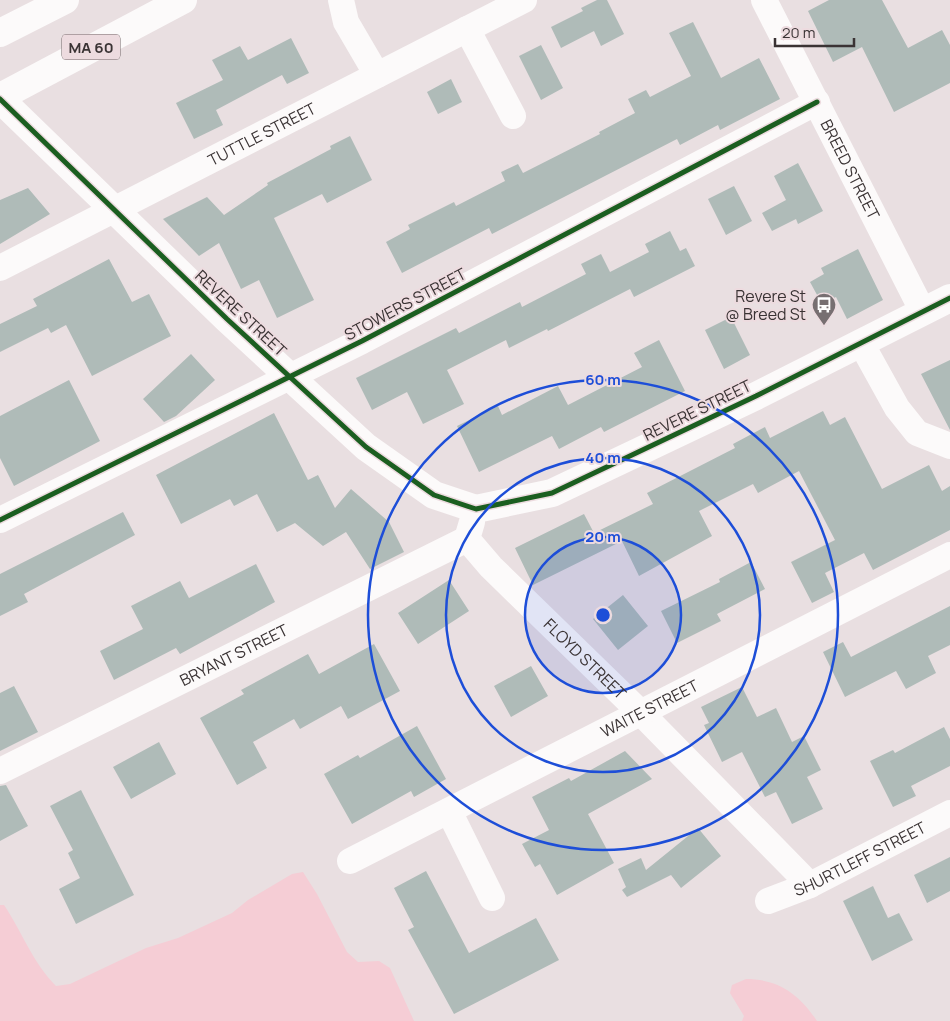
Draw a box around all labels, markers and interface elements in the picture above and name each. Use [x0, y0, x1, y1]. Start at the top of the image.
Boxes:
scale bar [775, 15, 854, 47]
text: 20 m [782, 22, 815, 43]
road number: MA 60 [62, 34, 120, 60]
street label: TUTTLE STREET [204, 97, 320, 171]
street label: BREED STREET [816, 116, 885, 223]
street label: STOWERS STREET [340, 262, 470, 345]
street label: REVERE STREET [190, 265, 292, 361]
place label: Revere St @ Breed St [725, 285, 806, 325]
bus stop icon: Revere St @ Breed St [811, 292, 837, 326]
text: 60 m [585, 369, 621, 390]
street label: REVERE STREET [639, 374, 755, 446]
text: 40 m [585, 447, 621, 468]
text: 20 m [585, 526, 621, 547]
centre of rings [594, 606, 612, 624]
street label: FLOYD STREET [539, 613, 632, 704]
street label: BRYANT STREET [176, 619, 292, 691]
street label: WAITE STREET [597, 674, 702, 742]
street label: SHURTLEFF STREET [790, 816, 930, 901]

